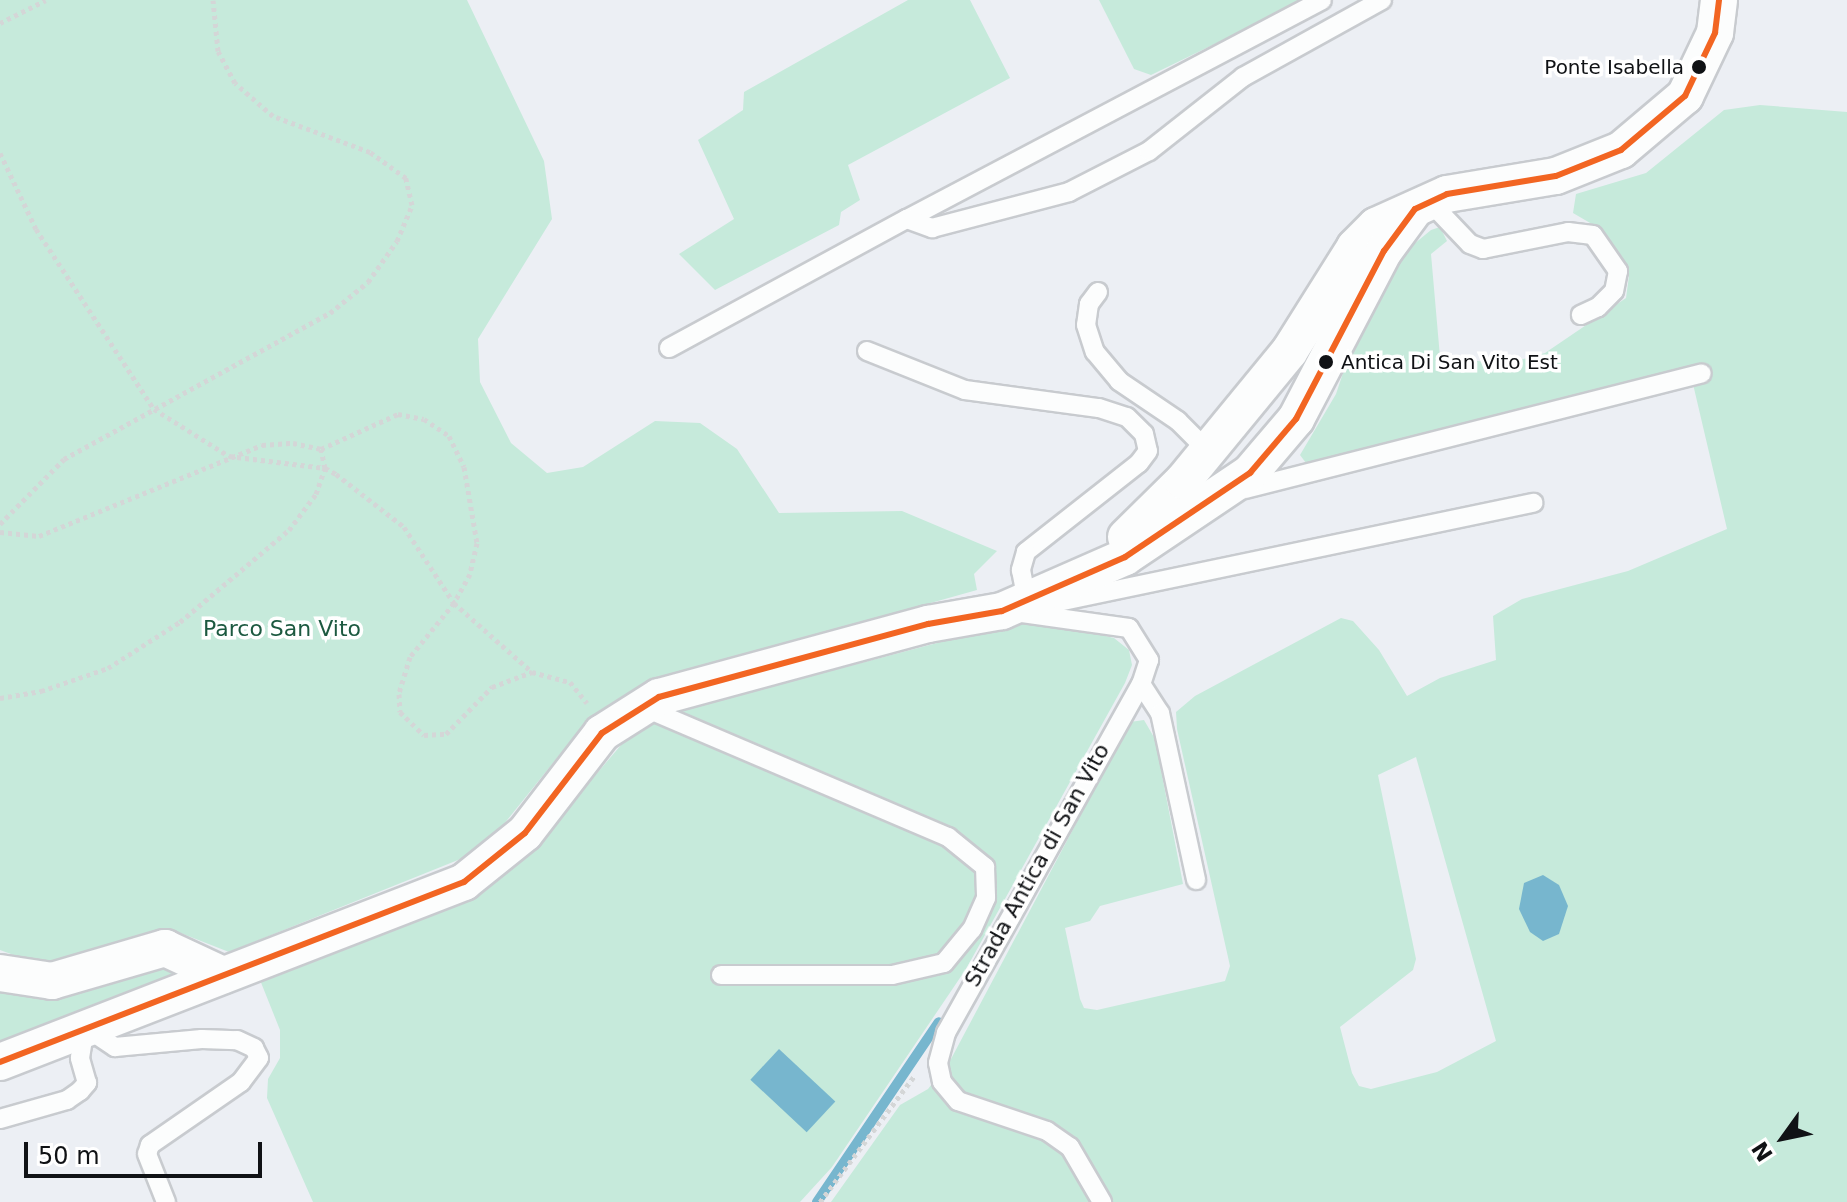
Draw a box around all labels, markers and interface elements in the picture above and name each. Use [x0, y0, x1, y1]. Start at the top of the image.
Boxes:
place label: Ponte Isabella [1544, 55, 1684, 79]
marker: Ponte Isabella [1691, 59, 1707, 75]
place label: Antica Di San Vito Est [1341, 350, 1558, 374]
marker: Antica Di San Vito Est [1318, 354, 1334, 370]
park label: Parco San Vito [203, 616, 361, 642]
street label: Strada Antica di San Vito [959, 739, 1115, 991]
north arrow [1743, 1098, 1823, 1178]
scale bar [28, 1126, 266, 1176]
text: N [1747, 1137, 1778, 1166]
text: 50 m [38, 1142, 100, 1170]

